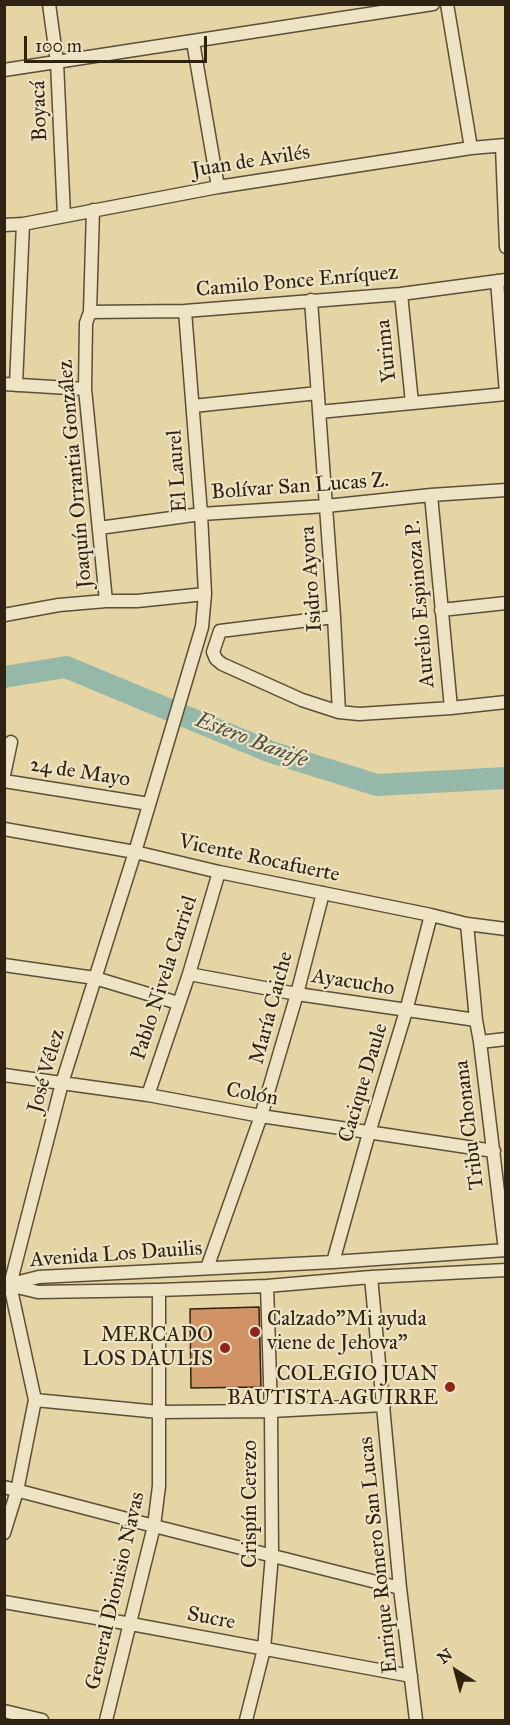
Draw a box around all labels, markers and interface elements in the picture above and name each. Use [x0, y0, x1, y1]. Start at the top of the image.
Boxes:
scale bar [27, 24, 210, 62]
text: 100 m [35, 35, 82, 57]
street label: Boyacá [26, 80, 54, 142]
street label: Juan de Avilés [190, 140, 312, 184]
street label: Camilo Ponce Enríquez [195, 261, 399, 303]
street label: Yurima [371, 318, 403, 384]
street label: Joaquín Orrantia González [53, 359, 99, 589]
street label: El Laurel [163, 429, 193, 513]
street label: Bolívar San Lucas Z. [210, 468, 390, 506]
street label: Aurelio Espinoza P. [401, 519, 441, 689]
street label: Isidro Ayora [296, 525, 328, 633]
water label: Estero Banife [191, 708, 311, 774]
street label: 24 de Mayo [28, 753, 132, 793]
street label: Vicente Rocafuerte [176, 830, 342, 888]
street label: Pablo Nivela Carriel [127, 893, 203, 1063]
street label: María Caiche [245, 949, 299, 1067]
street label: Ayacucho [310, 964, 396, 1002]
street label: Cacique Daule [334, 1020, 394, 1146]
street label: José Vélez [23, 1026, 71, 1116]
street label: Tribu Chonana [450, 1059, 490, 1191]
street label: Colón [224, 1078, 280, 1112]
street label: Avenida Los Dauilis [29, 1236, 203, 1274]
place label: Calzado"Mi ayuda viene de Jehova" [267, 1307, 426, 1357]
place label: MERCADO LOS DAULIS [82, 1323, 213, 1373]
marker: Calzado"Mi ayuda viene de Jehova" [248, 1325, 262, 1339]
marker: MERCADO LOS DAULIS [218, 1341, 232, 1355]
place label: COLEGIO JUAN BAUTISTA AGUIRRE [227, 1362, 438, 1412]
marker: COLEGIO JUAN BAUTISTA AGUIRRE [443, 1380, 457, 1394]
street label: Enrique Romero San Lucas [354, 1435, 404, 1675]
street label: Crispín Cerezo [238, 1440, 264, 1568]
street label: General Dionisio Navas [81, 1490, 151, 1692]
street label: Sucre [185, 1602, 237, 1636]
north arrow [426, 1641, 486, 1701]
text: N [434, 1644, 456, 1668]

